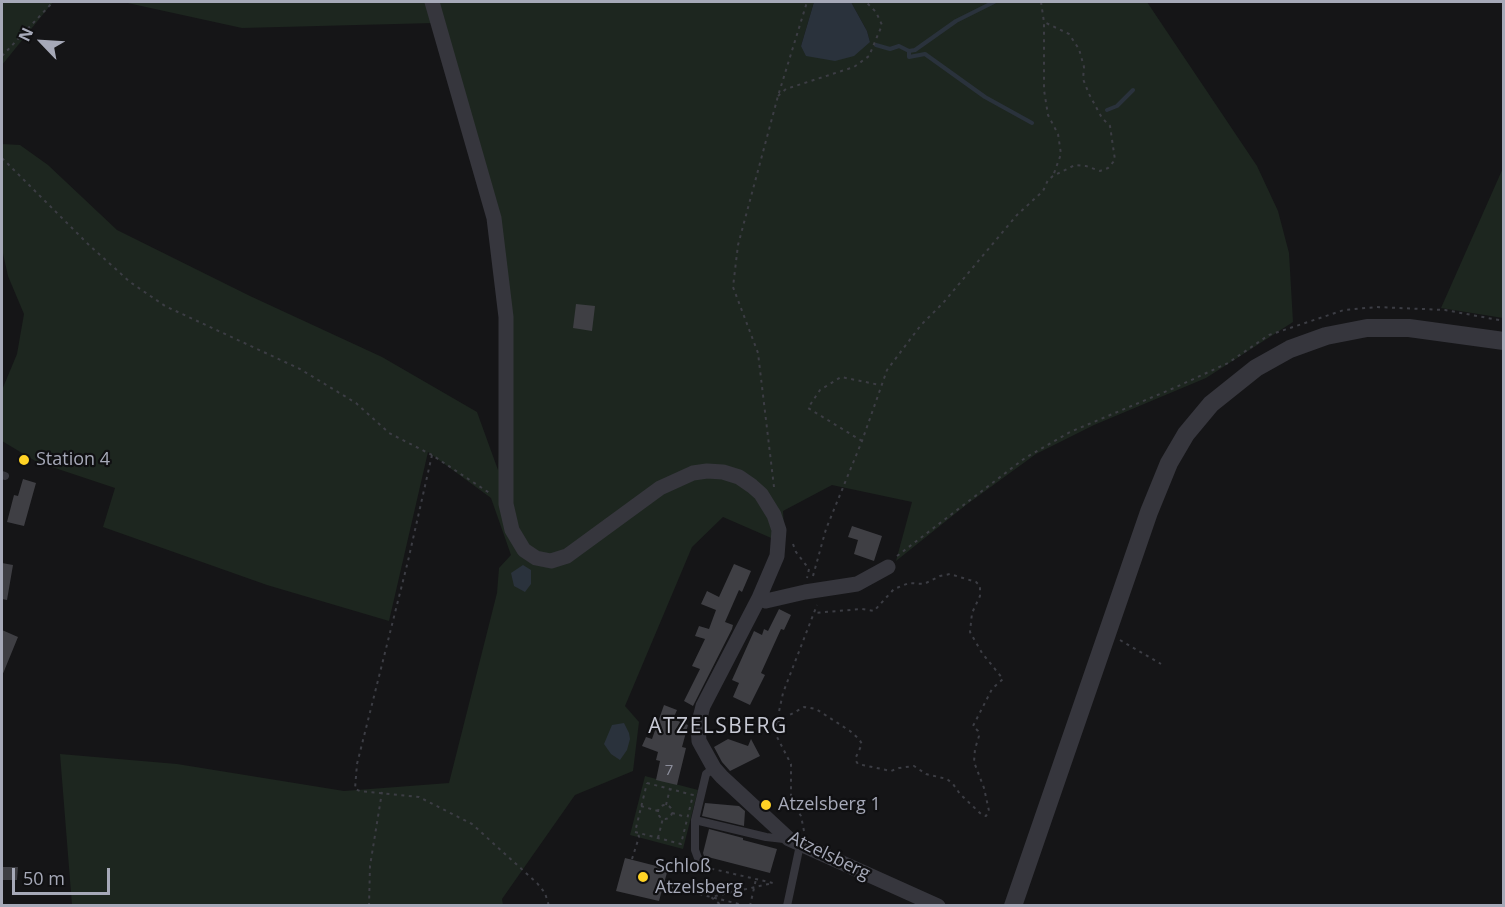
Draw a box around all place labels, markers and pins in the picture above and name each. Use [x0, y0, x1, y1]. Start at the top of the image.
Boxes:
place label: Station 4 [36, 449, 110, 471]
marker: Station 4 [17, 453, 31, 467]
place label: Atzelsberg 1 [778, 794, 881, 816]
marker: Atzelsberg 1 [759, 798, 773, 812]
place label: Schloß Atzelsberg [655, 856, 743, 898]
marker: Schloß Atzelsberg [636, 870, 650, 884]

